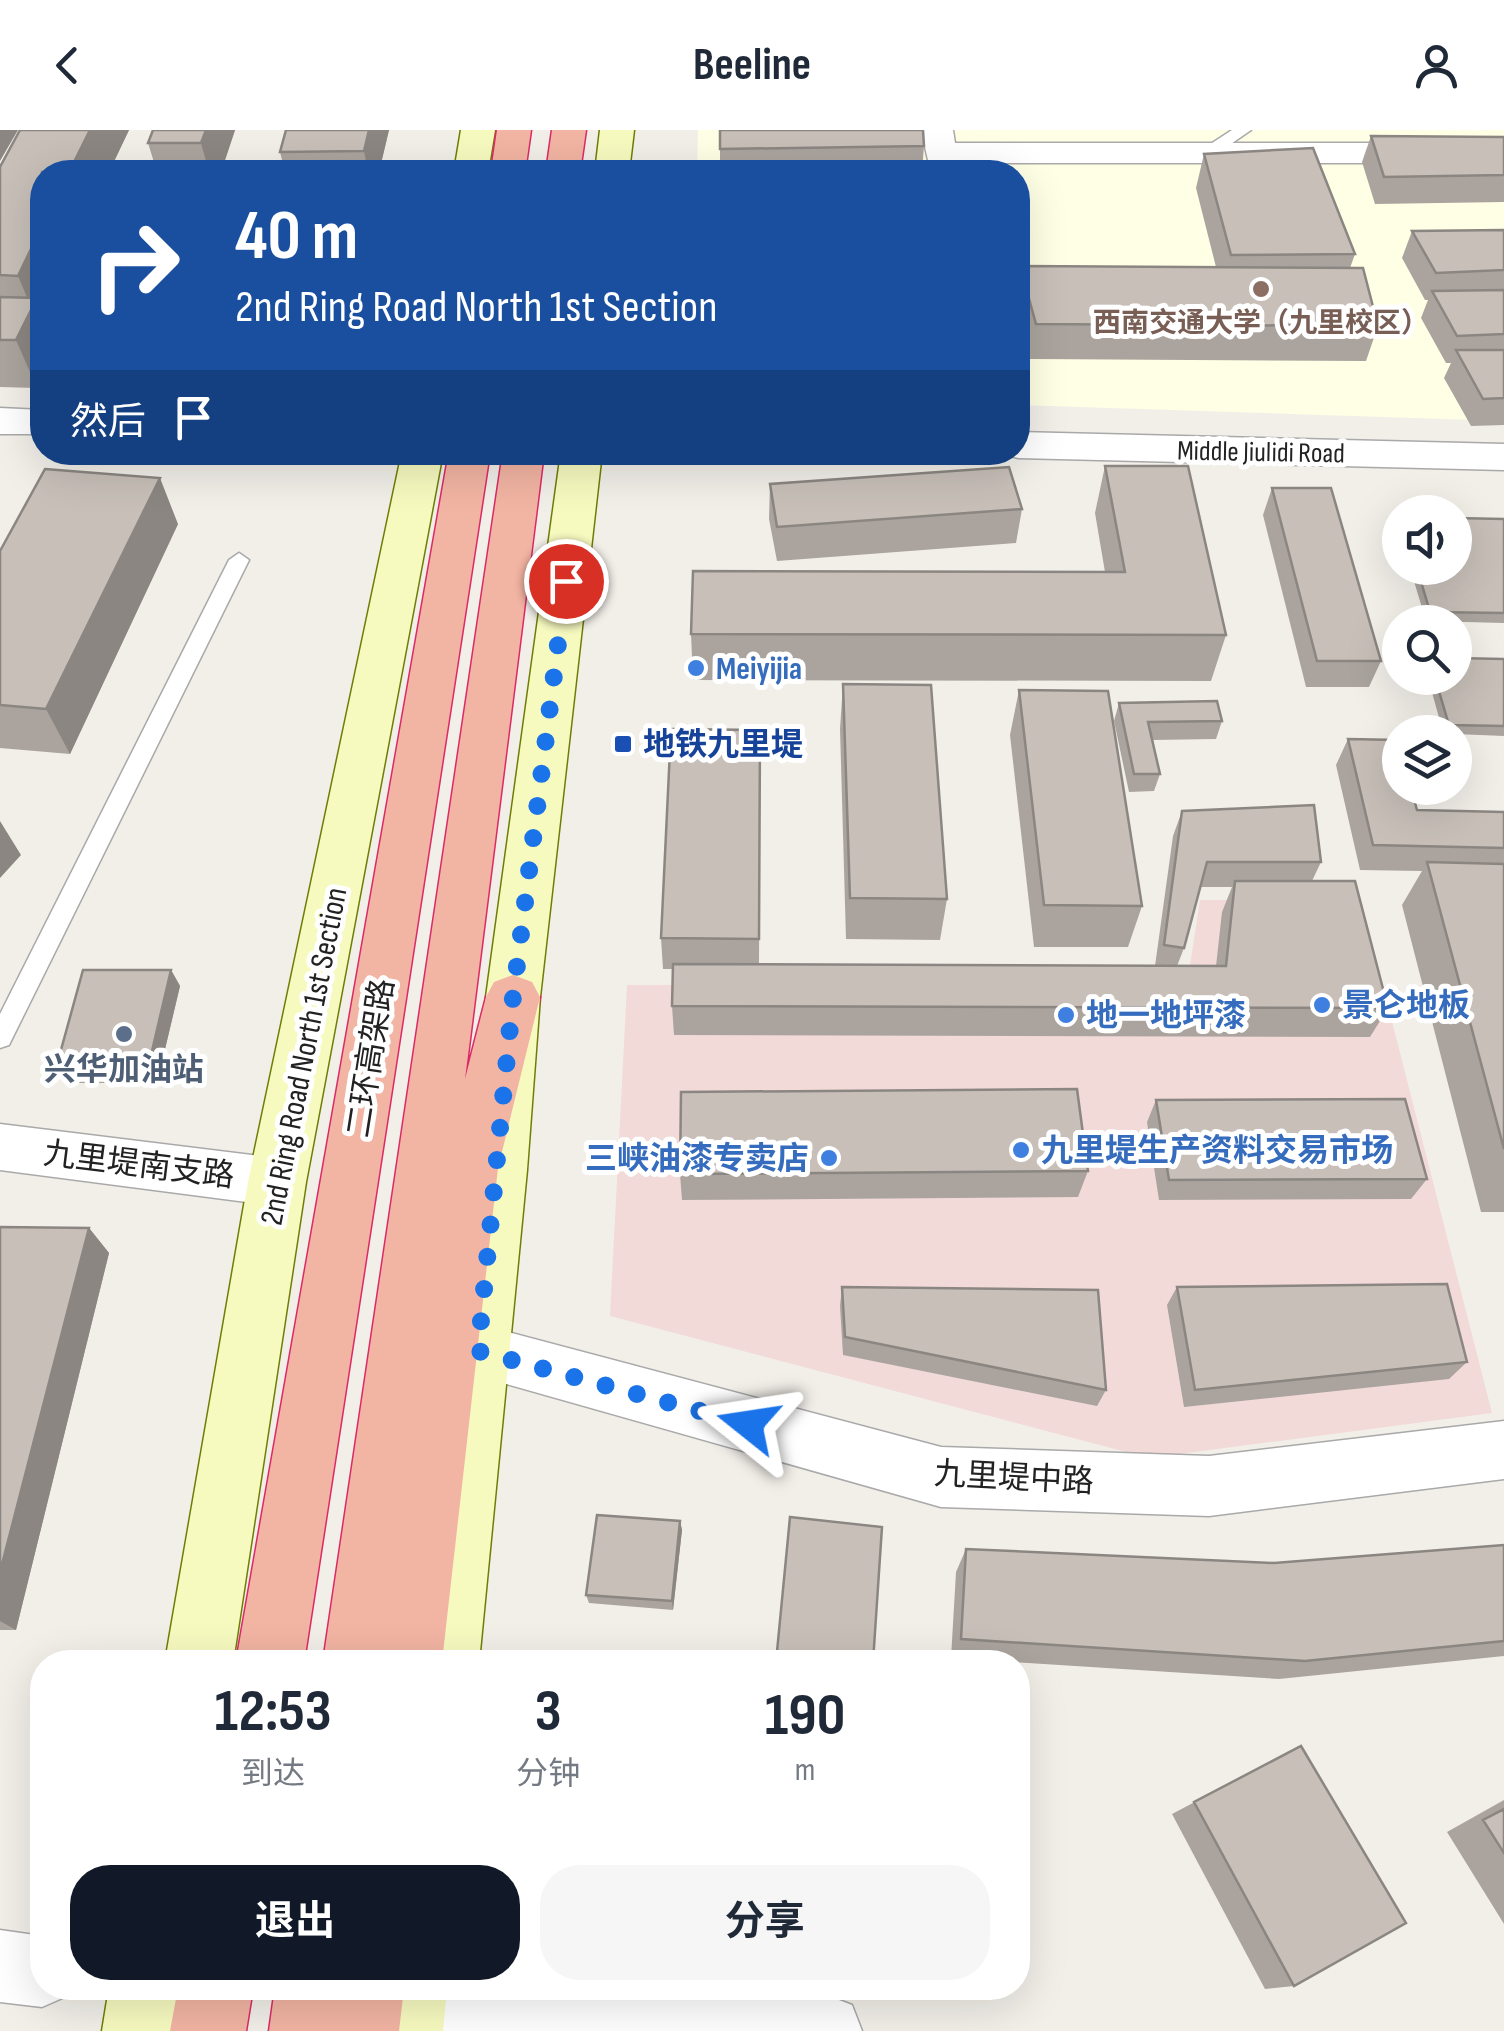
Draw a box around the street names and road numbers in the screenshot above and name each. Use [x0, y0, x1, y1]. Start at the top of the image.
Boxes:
street label: Middle Jiulidi Road [1177, 435, 1345, 470]
street label: 2nd Ring Road North 1st Section [253, 884, 356, 1228]
street label: 二环高架路 [340, 976, 403, 1140]
street label: 九里堤南支路 [41, 1134, 236, 1197]
street label: 九里堤中路 [933, 1455, 1095, 1502]

